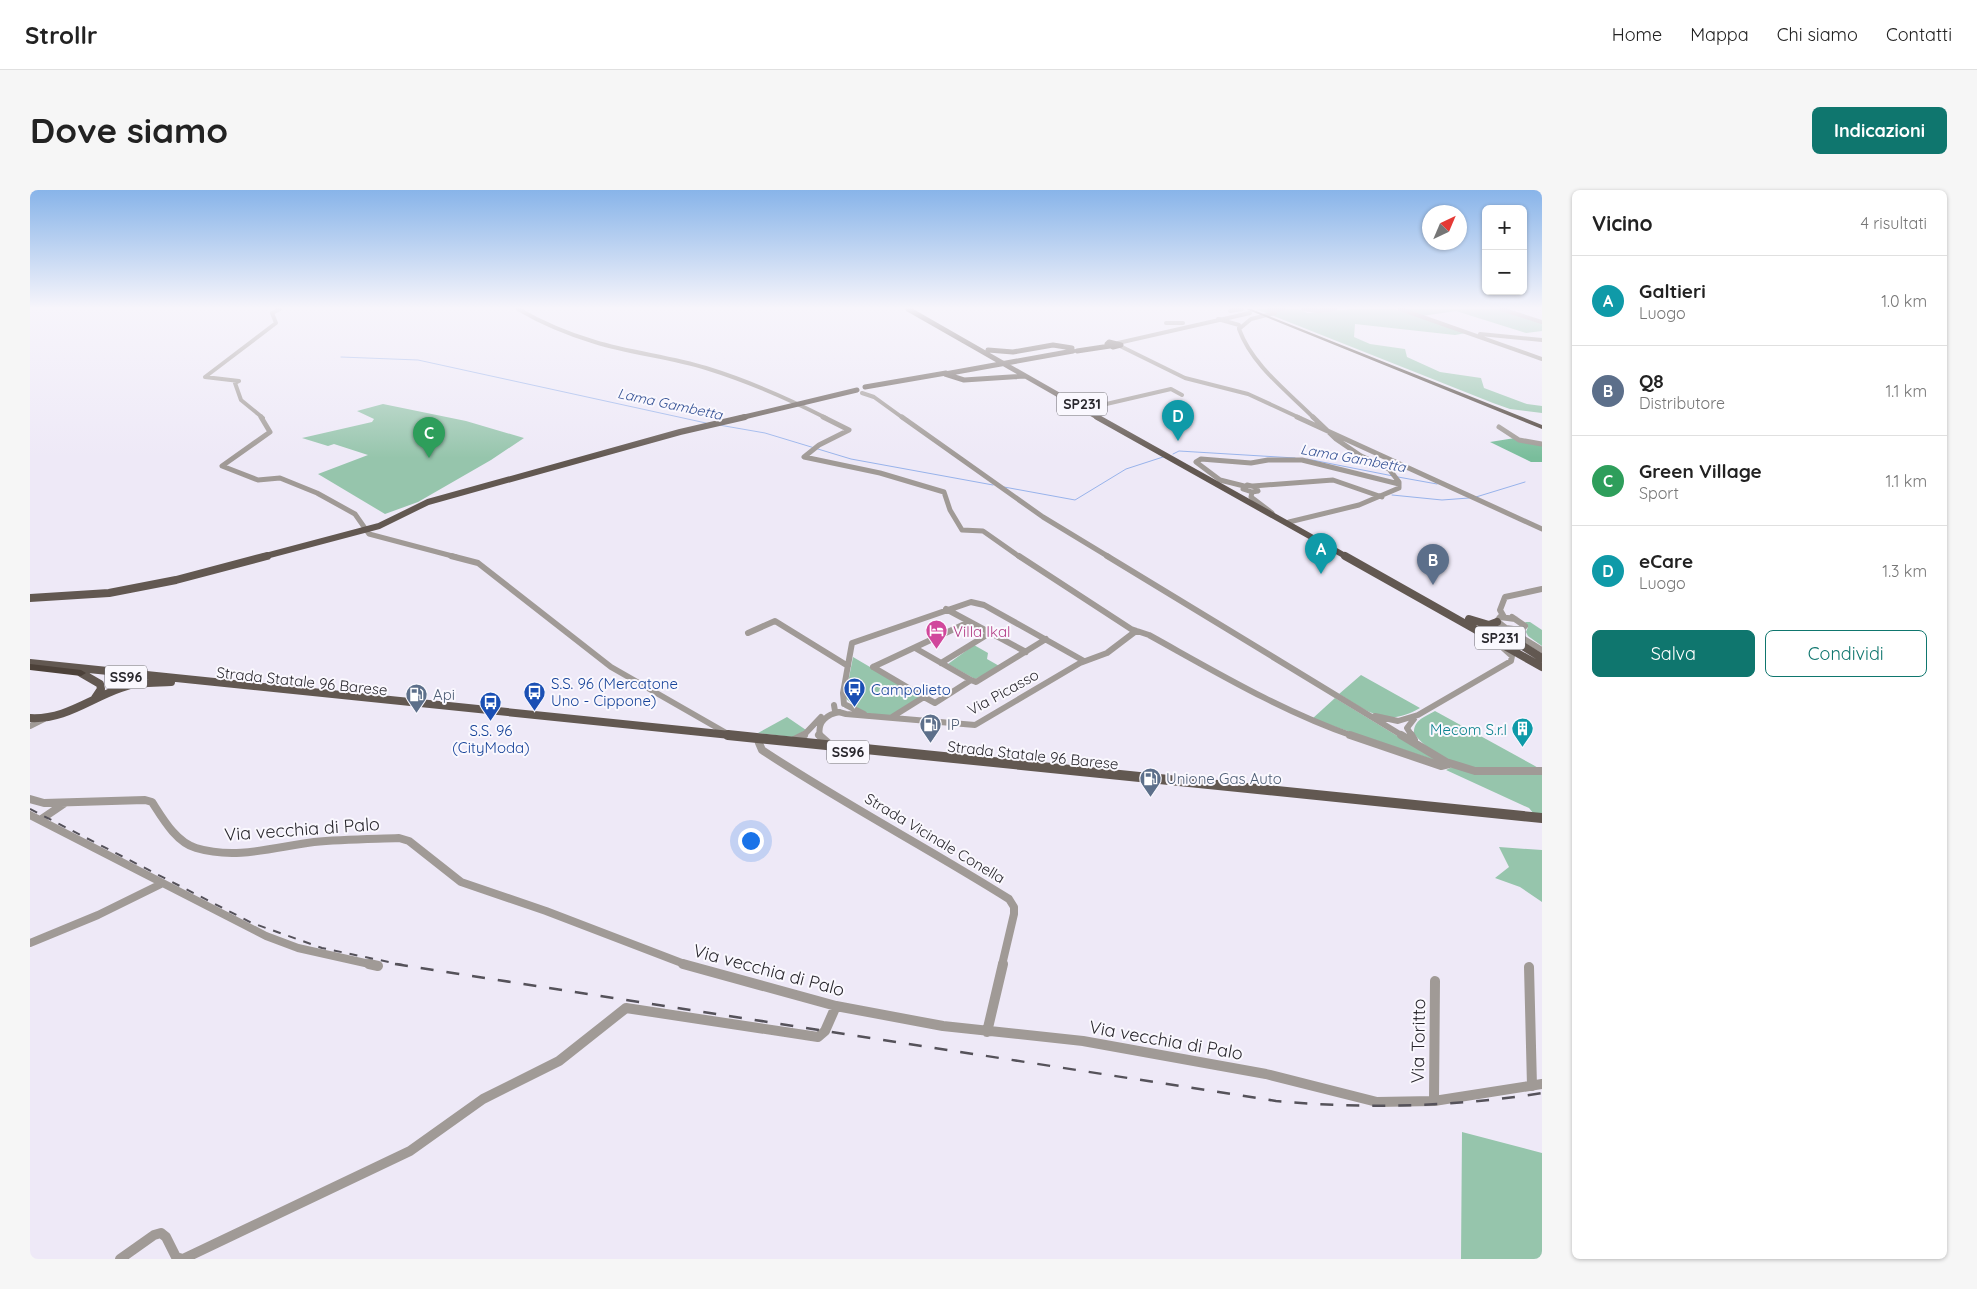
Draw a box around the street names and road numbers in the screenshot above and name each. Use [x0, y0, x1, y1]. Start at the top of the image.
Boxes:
road number: SP231 [1057, 392, 1107, 415]
road number: SP231 [1475, 626, 1525, 649]
street label: Strada Statale 96 Barese [216, 663, 388, 699]
street label: Via Picasso [964, 665, 1042, 719]
road number: SS96 [105, 666, 147, 688]
street label: Strada Statale 96 Barese [947, 737, 1119, 773]
road number: SS96 [827, 740, 869, 764]
street label: Strada Vicinale Conella [861, 789, 1009, 887]
street label: Via vecchia di Palo [223, 812, 381, 846]
street label: Via vecchia di Palo [691, 939, 847, 1001]
street label: Via Toritto [1406, 998, 1430, 1084]
street label: Via vecchia di Palo [1087, 1015, 1245, 1065]

